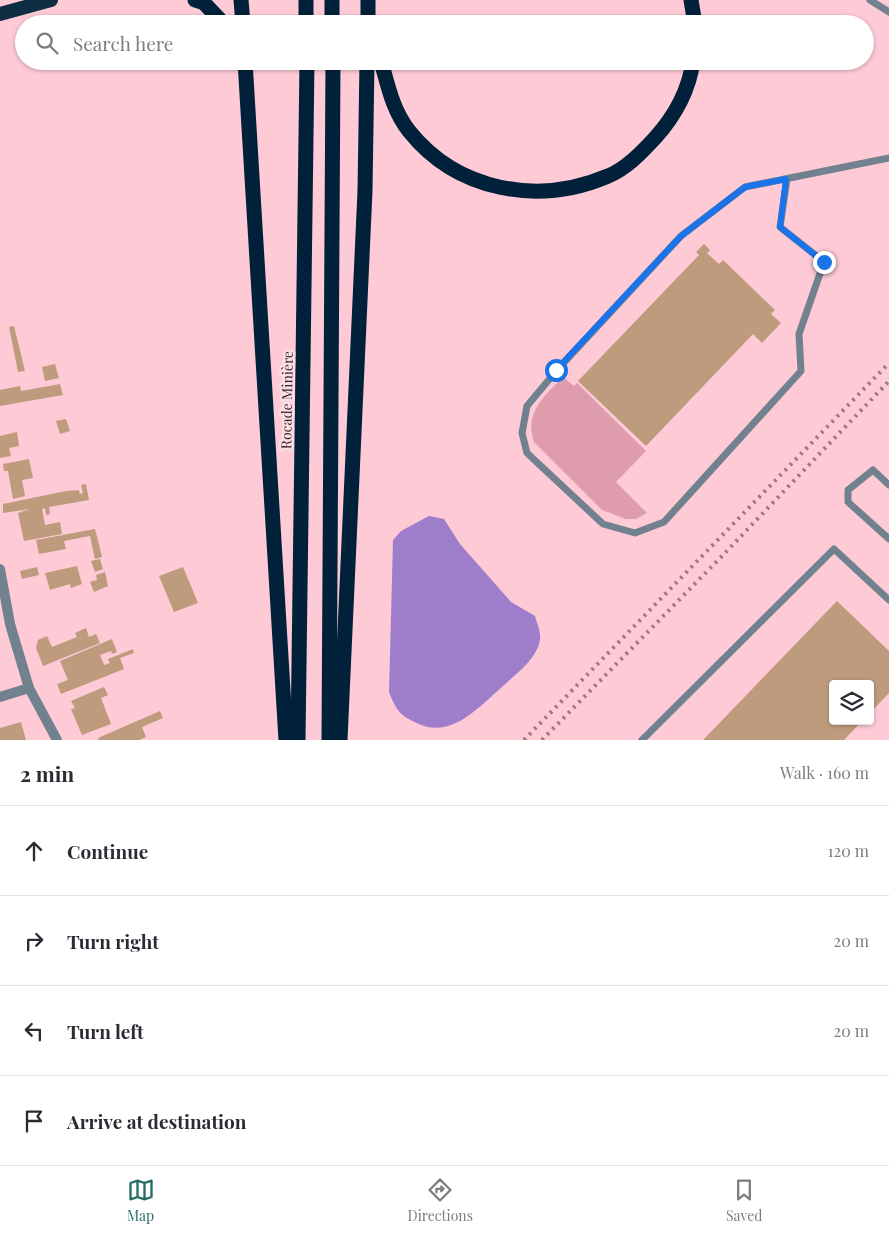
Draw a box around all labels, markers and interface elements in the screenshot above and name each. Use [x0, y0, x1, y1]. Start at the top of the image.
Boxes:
search box [15, 15, 874, 70]
icon: search [33, 29, 61, 57]
text: Search here [73, 30, 173, 56]
route end [813, 251, 836, 274]
street label: Rocade Minière [276, 351, 297, 449]
route start [545, 359, 568, 382]
map controls [829, 680, 874, 725]
button: layers [829, 680, 874, 725]
text: 2 min [20, 759, 74, 787]
text: Walk · 160 m [780, 762, 869, 783]
icon: ahead [20, 837, 48, 865]
text: Continue [67, 838, 148, 864]
text: 120 m [828, 840, 869, 861]
icon: right [20, 927, 48, 955]
text: Turn right [67, 928, 159, 954]
text: 20 m [834, 930, 869, 951]
icon: left [20, 1017, 48, 1045]
text: Turn left [67, 1018, 144, 1044]
text: 20 m [834, 1020, 869, 1041]
icon: arrive [20, 1107, 48, 1135]
text: Arrive at destination [67, 1108, 247, 1134]
tab: Map [127, 1176, 155, 1225]
tab: Directions [408, 1176, 473, 1225]
tab: Saved [726, 1176, 762, 1225]

